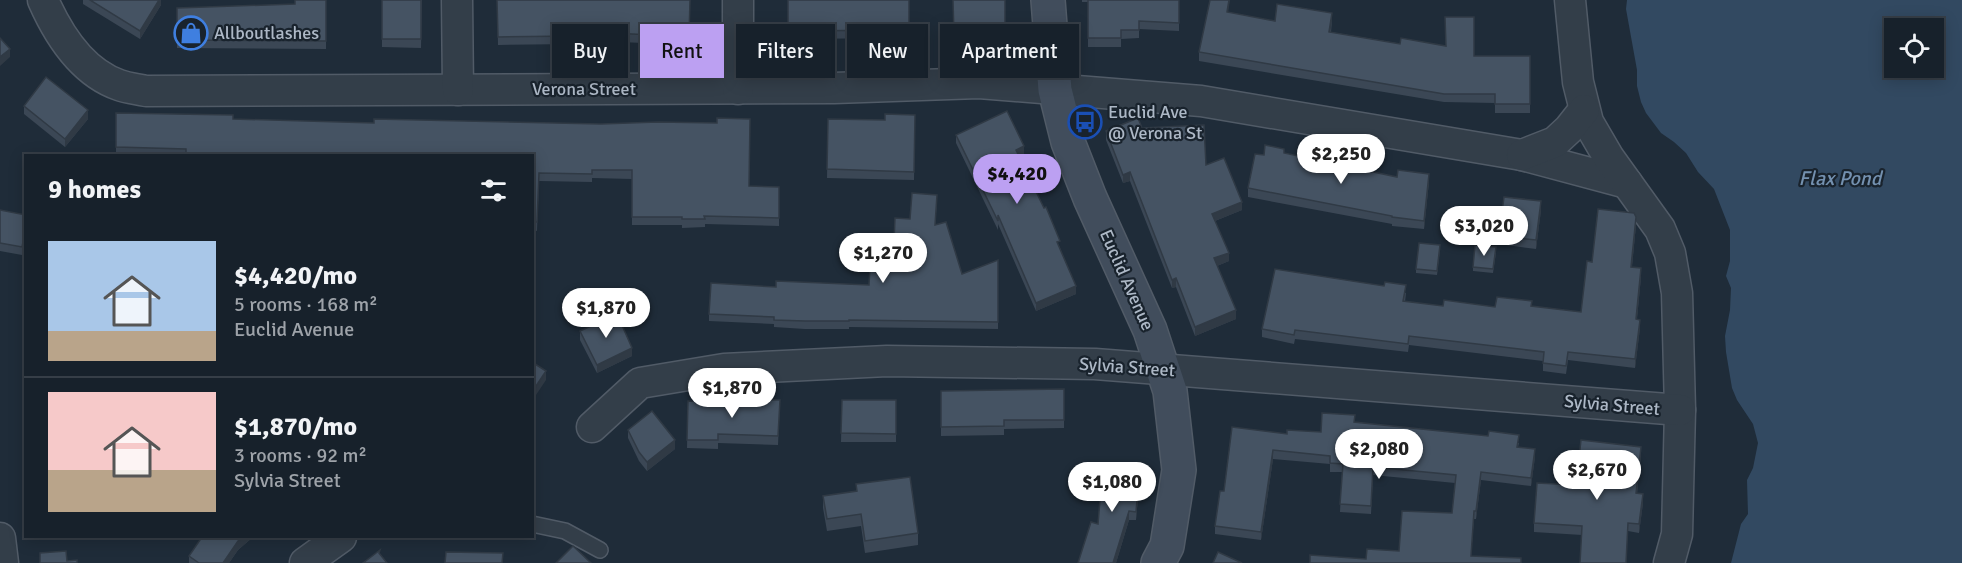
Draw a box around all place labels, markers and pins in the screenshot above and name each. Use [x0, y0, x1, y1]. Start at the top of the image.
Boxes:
shop icon: Allboutlashes [173, 15, 209, 51]
place label: Allboutlashes [214, 22, 319, 44]
place label: Euclid Ave @ Verona St [1108, 101, 1202, 144]
bus stop icon: Euclid Ave @ Verona St [1067, 104, 1103, 140]
pin: $2,250 [1292, 134, 1390, 185]
pin: $4,420 [968, 154, 1066, 205]
pin: $3,020 [1435, 206, 1533, 257]
pin: $1,270 [834, 233, 932, 284]
pin: $1,870 [557, 288, 655, 339]
pin: $1,870 [683, 368, 781, 419]
pin: $2,080 [1330, 429, 1428, 480]
pin: $2,670 [1548, 450, 1646, 501]
pin: $1,080 [1063, 462, 1161, 513]

